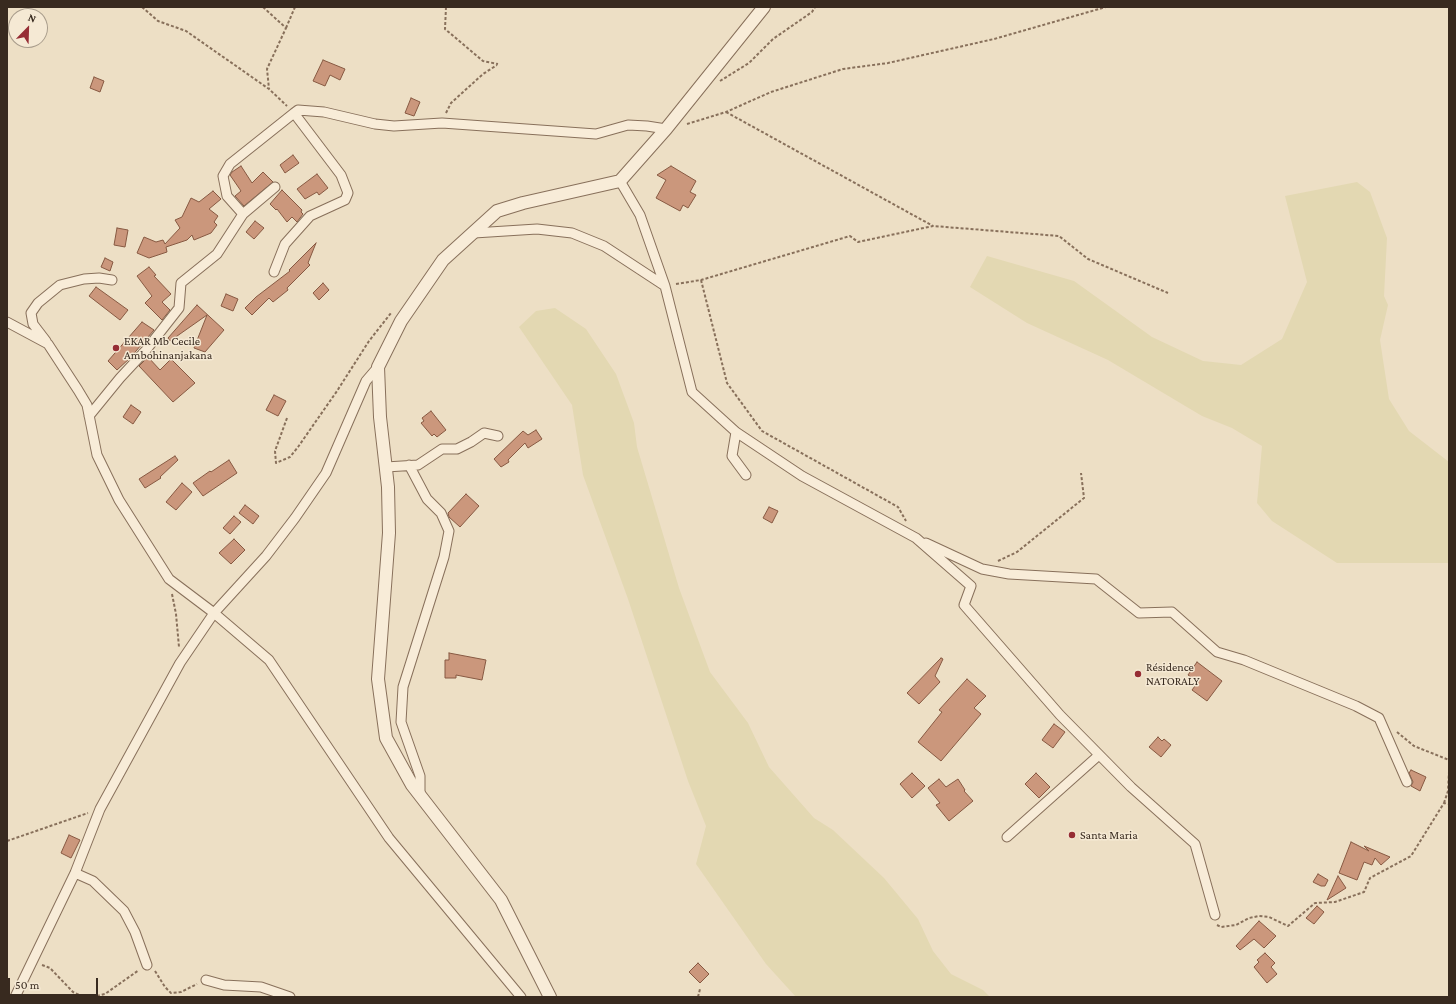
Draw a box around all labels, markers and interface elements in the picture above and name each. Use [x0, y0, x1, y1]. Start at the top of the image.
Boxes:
north arrow [8, 8, 48, 48]
text: N [27, 11, 38, 25]
place label: EKAR Mb Cecile Ambohinanjakana [124, 334, 212, 362]
marker: EKAR Mb Cecile Ambohinanjakana [111, 343, 121, 353]
place label: Résidence NATORALY [1146, 660, 1200, 688]
marker: Résidence NATORALY [1133, 669, 1143, 679]
place label: Santa Maria [1080, 828, 1138, 842]
marker: Santa Maria [1067, 830, 1077, 840]
scale bar [10, 970, 100, 996]
text: 50 m [15, 978, 39, 992]

